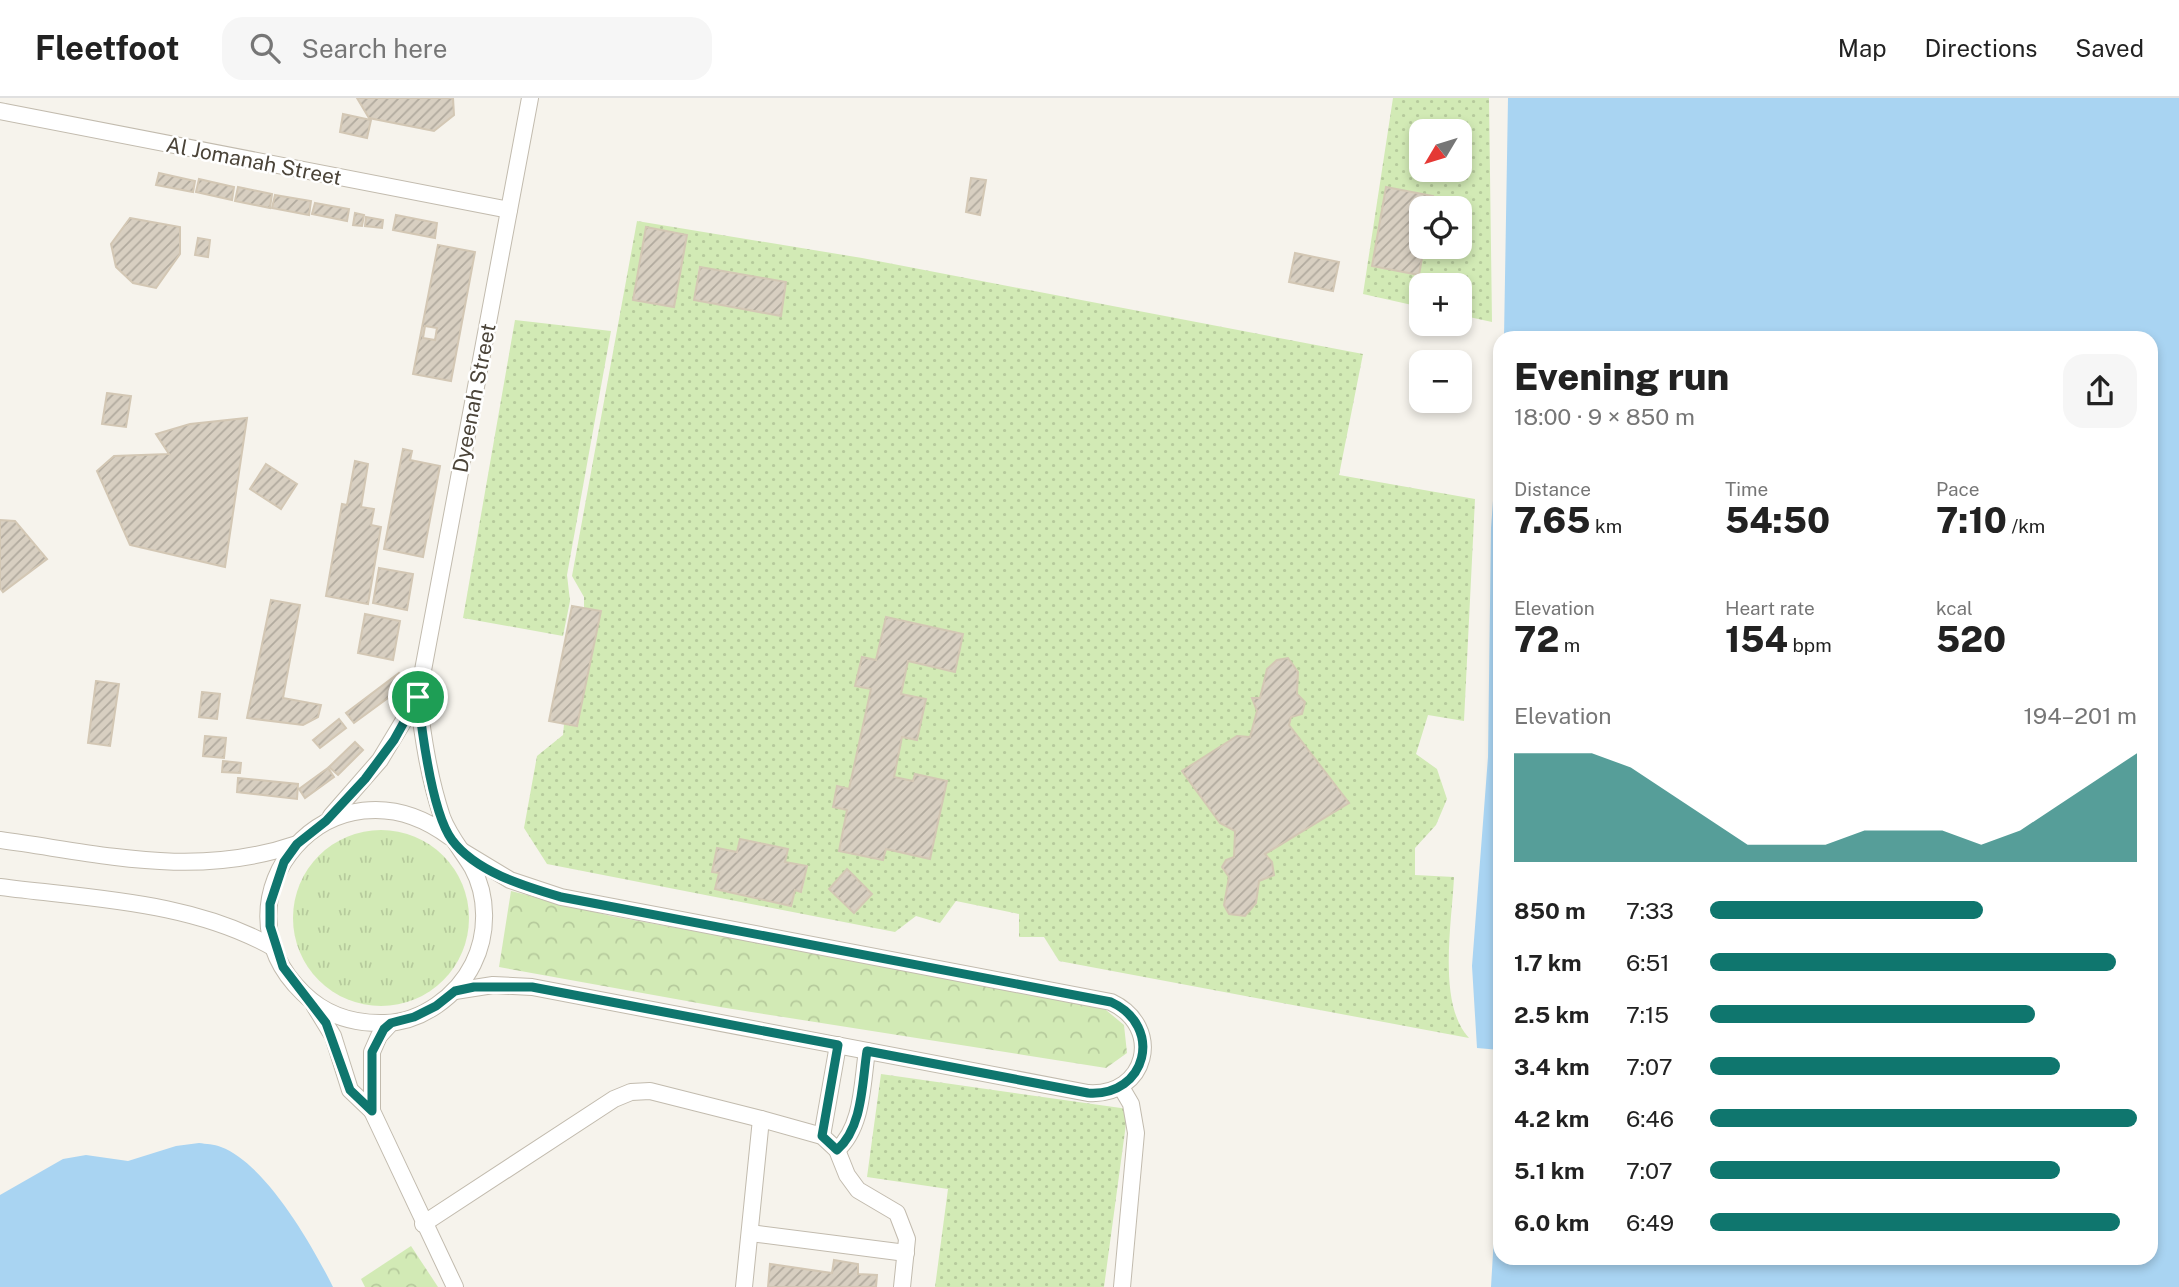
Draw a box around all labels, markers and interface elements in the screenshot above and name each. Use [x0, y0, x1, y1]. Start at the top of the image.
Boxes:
search box [222, 17, 712, 80]
text: Fleetfoot [35, 29, 180, 67]
icon: search [246, 29, 284, 67]
text: Search here [302, 33, 448, 64]
text: Map [1838, 34, 1887, 62]
text: Directions [1925, 34, 2037, 62]
text: Saved [2075, 34, 2144, 62]
north arrow [1409, 119, 1472, 182]
map controls [1409, 119, 1472, 413]
street label: Al Jomanah Street [164, 132, 344, 190]
button: locate [1409, 196, 1472, 259]
button: + [1409, 273, 1472, 336]
street label: Dyeenah Street [447, 321, 501, 475]
button: − [1409, 350, 1472, 413]
text: Evening run [1514, 354, 1729, 399]
button: share [2063, 354, 2137, 428]
text: 18:00 · 9 × 850 m [1514, 403, 1695, 430]
text: Distance [1514, 478, 1591, 500]
text: Time [1725, 478, 1768, 500]
text: Pace [1936, 478, 1979, 500]
text: 7.65 [1514, 500, 1591, 541]
text: 54:50 [1725, 500, 1830, 541]
text: 7:10 [1936, 500, 2007, 541]
text: km [1591, 515, 1622, 537]
text: /km [2007, 515, 2045, 537]
text: Elevation [1514, 597, 1595, 619]
text: Heart rate [1725, 597, 1815, 619]
text: kcal [1936, 597, 1973, 619]
text: 72 [1514, 619, 1559, 660]
text: 154 [1725, 619, 1788, 660]
text: 520 [1936, 619, 2006, 660]
text: m [1559, 634, 1580, 656]
text: bpm [1788, 634, 1832, 656]
pin [388, 667, 448, 727]
icon: arrive [399, 678, 437, 716]
text: Elevation [1514, 702, 1612, 729]
text: 194–201 m [2023, 702, 2137, 729]
text: 850 m [1514, 897, 1586, 924]
text: 7:33 [1626, 897, 1674, 924]
text: 1.7 km [1514, 949, 1582, 976]
text: 6:51 [1626, 949, 1670, 976]
text: 2.5 km [1514, 1001, 1589, 1028]
text: 7:15 [1626, 1001, 1669, 1028]
text: 3.4 km [1514, 1053, 1590, 1080]
text: 7:07 [1626, 1053, 1672, 1080]
text: 4.2 km [1514, 1105, 1589, 1132]
text: 6:46 [1626, 1105, 1674, 1132]
text: 5.1 km [1514, 1157, 1585, 1184]
text: 7:07 [1626, 1157, 1672, 1184]
text: 6.0 km [1514, 1209, 1589, 1236]
text: 6:49 [1626, 1209, 1674, 1236]

